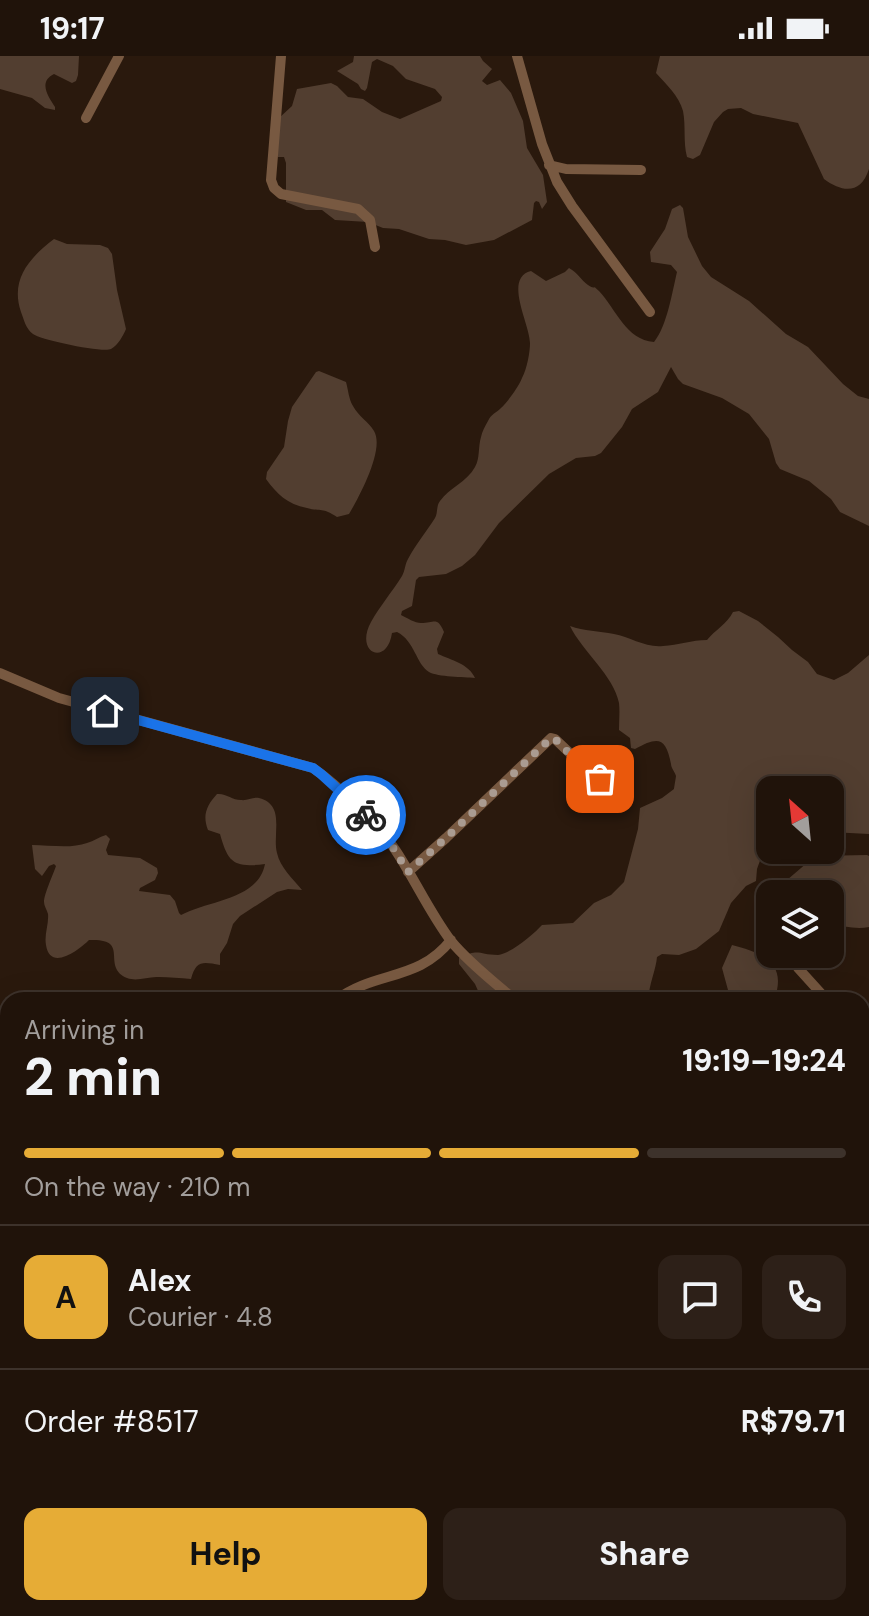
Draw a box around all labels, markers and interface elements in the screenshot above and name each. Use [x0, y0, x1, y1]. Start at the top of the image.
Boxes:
text: 19:17 [40, 9, 105, 48]
pin [71, 677, 139, 745]
icon: home [83, 689, 127, 733]
pin [566, 745, 634, 813]
icon: bag [578, 757, 622, 801]
courier [326, 775, 406, 855]
north arrow [756, 776, 844, 864]
map controls [756, 776, 844, 968]
icon: bike [344, 793, 388, 837]
button: layers [756, 880, 844, 968]
text: Arriving in [24, 1013, 144, 1047]
text: 19:19–19:24 [682, 1041, 846, 1080]
text: 2 min [24, 1043, 162, 1111]
text: On the way · 210 m [24, 1170, 250, 1204]
button: chat [658, 1255, 742, 1339]
button: phone [762, 1255, 846, 1339]
text: Alex [128, 1261, 191, 1300]
text: A [55, 1278, 77, 1317]
text: Courier · 4.8 [128, 1300, 273, 1334]
text: Order #8517 [24, 1402, 199, 1441]
text: R$79.71 [741, 1402, 846, 1441]
button: Help [24, 1508, 427, 1600]
button: Share [443, 1508, 846, 1600]

